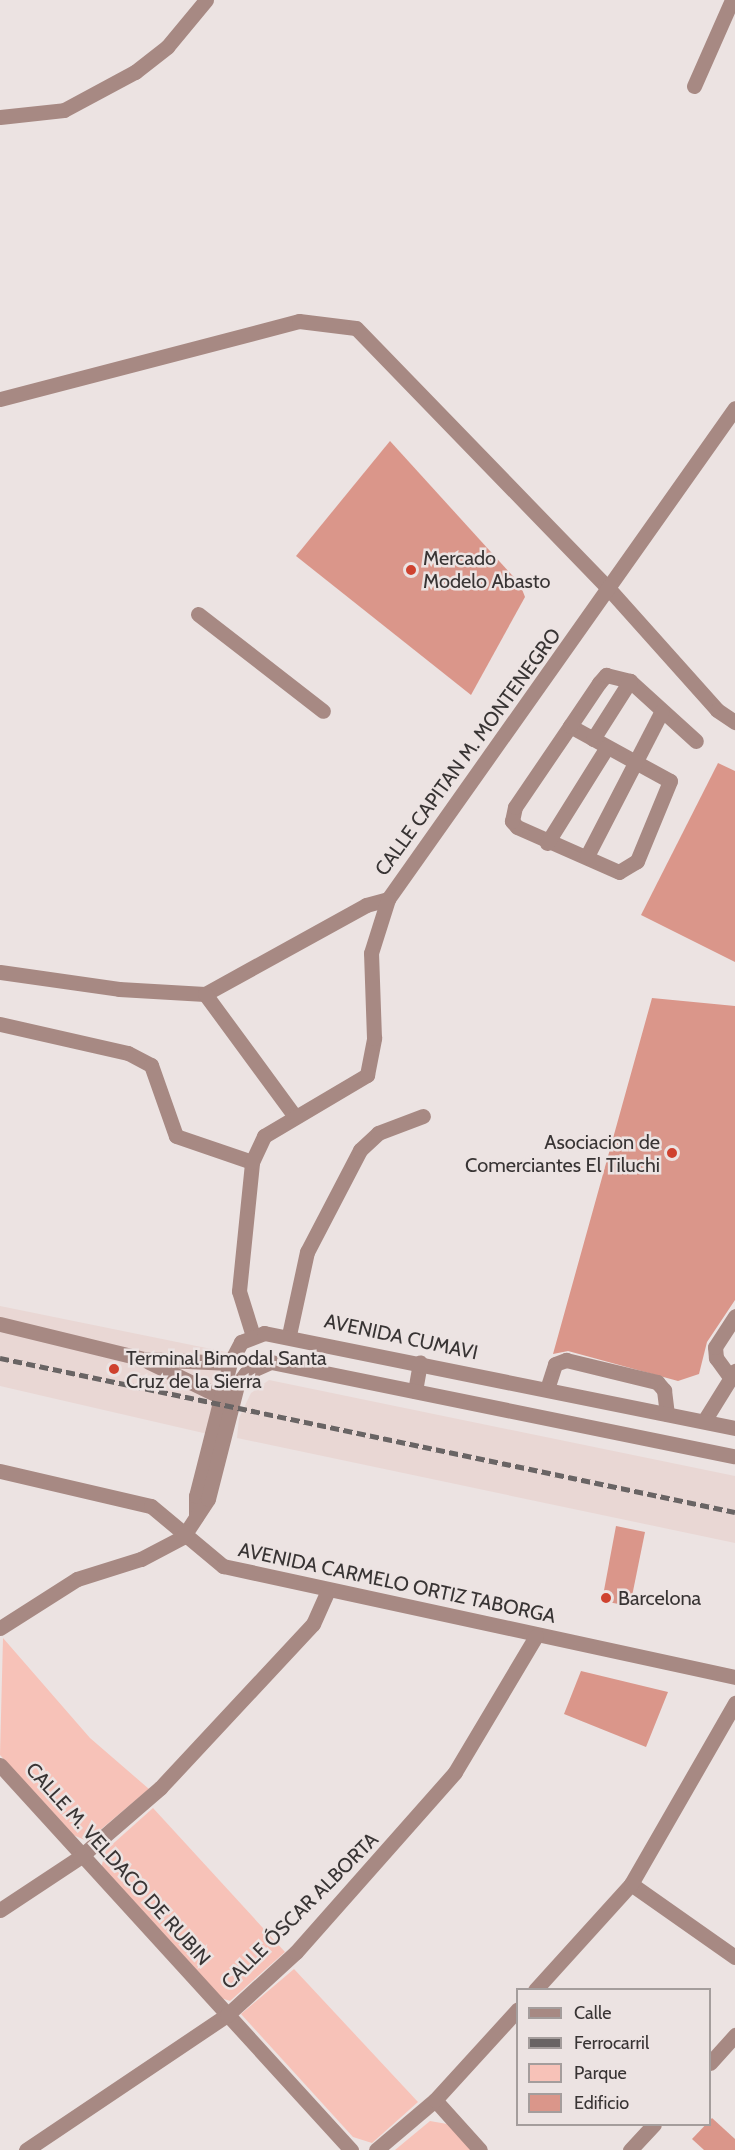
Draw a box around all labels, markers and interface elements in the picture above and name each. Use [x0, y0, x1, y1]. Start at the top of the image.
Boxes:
place label: Mercado Modelo Abasto [423, 546, 550, 593]
marker: Mercado Modelo Abasto [404, 563, 418, 577]
street label: CALLE CAPITAN M. MONTENEGRO [370, 624, 566, 880]
place label: Asociacion de Comerciantes El Tiluchi [465, 1130, 660, 1177]
marker: Asociacion de Comerciantes El Tiluchi [665, 1146, 679, 1160]
street label: AVENIDA CUMAVI [322, 1309, 480, 1365]
place label: Terminal Bimodal Santa Cruz de la Sierra [126, 1346, 327, 1393]
marker: Terminal Bimodal Santa Cruz de la Sierra [107, 1362, 121, 1376]
street label: AVENIDA CARMELO ORTIZ TABORGA [236, 1538, 558, 1628]
place label: Barcelona [618, 1586, 701, 1610]
marker: Barcelona [599, 1591, 613, 1605]
street label: CALLE M. VELDACO DE RUBIN [21, 1758, 215, 1970]
street label: CALLE ÓSCAR ALBORTA [217, 1828, 383, 1994]
legend [516, 1988, 711, 2126]
text: Calle [574, 2002, 611, 2024]
text: Ferrocarril [574, 2032, 649, 2054]
text: Parque [574, 2062, 627, 2084]
text: Edificio [574, 2092, 629, 2114]

